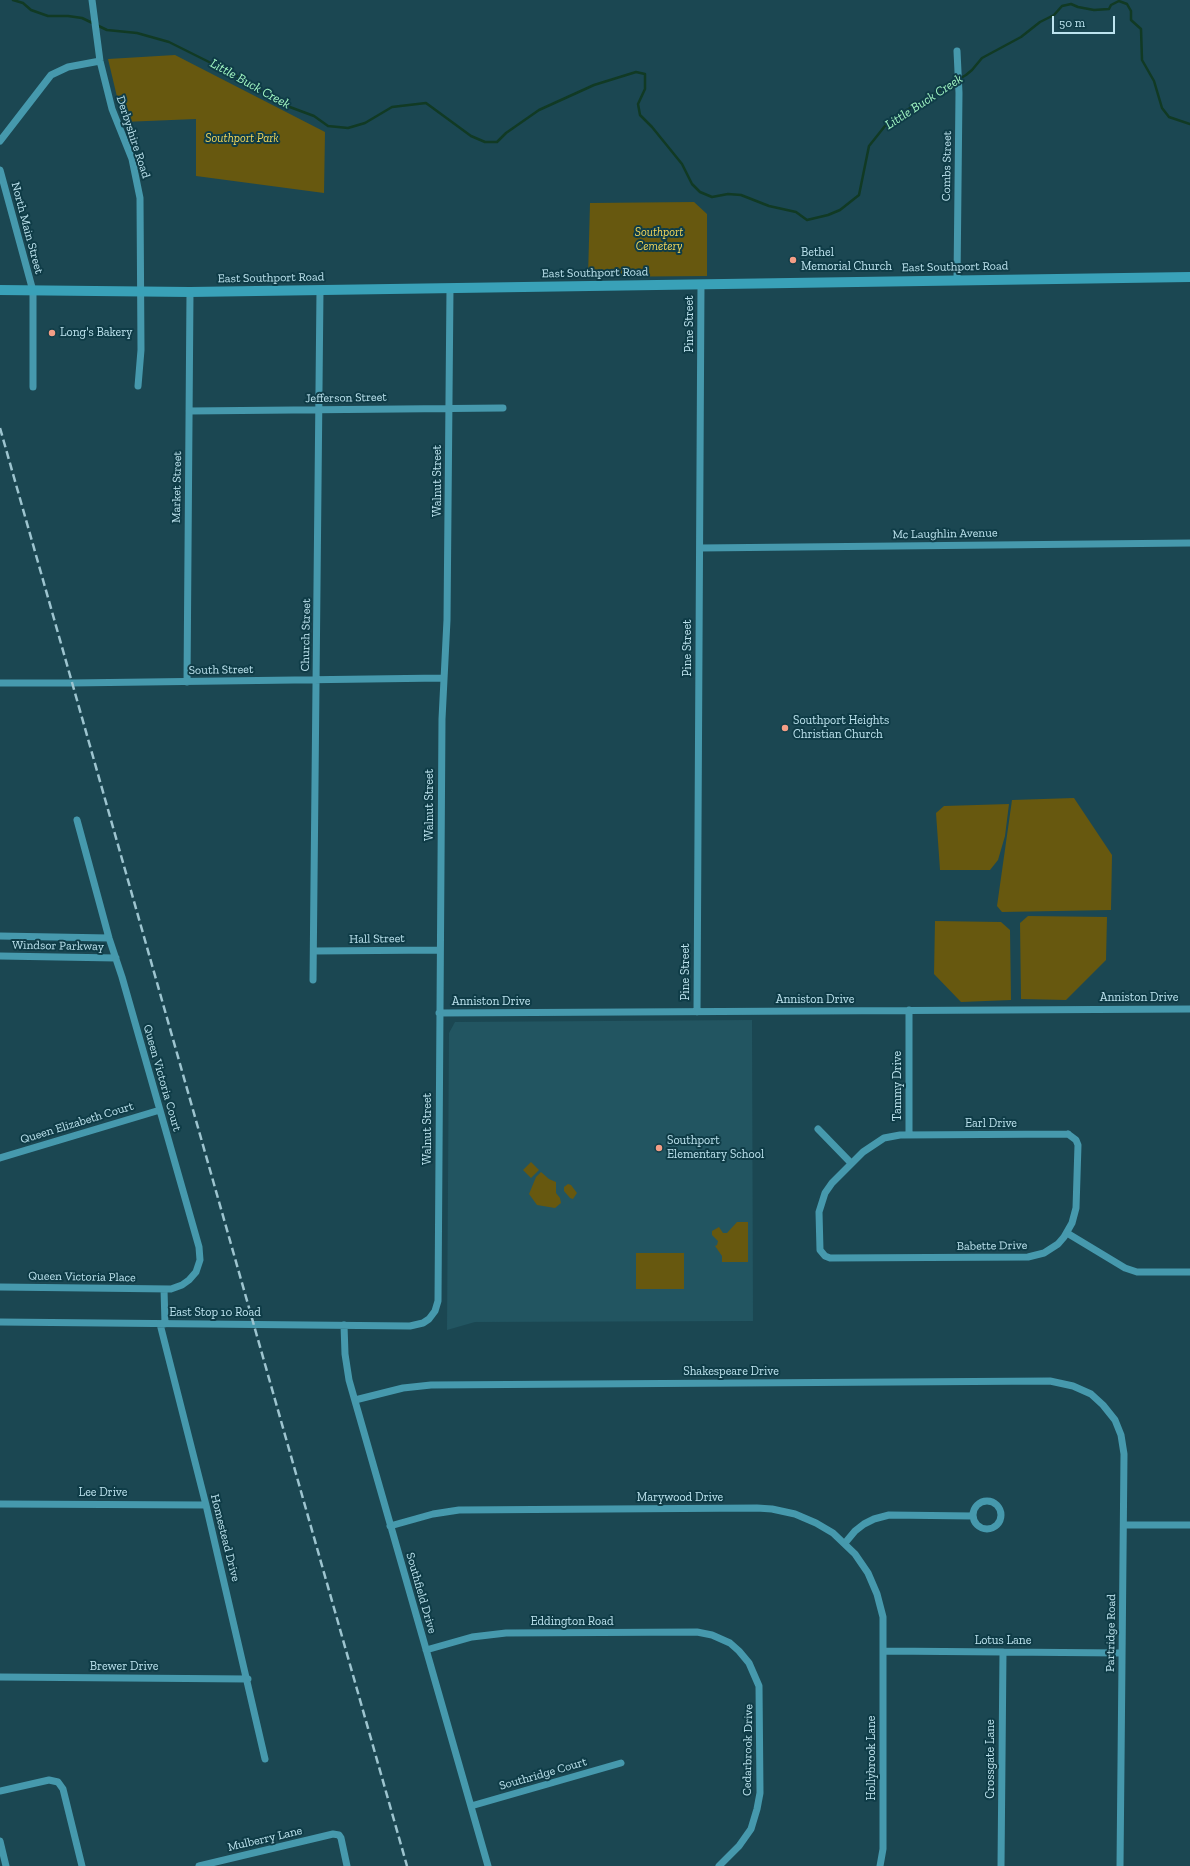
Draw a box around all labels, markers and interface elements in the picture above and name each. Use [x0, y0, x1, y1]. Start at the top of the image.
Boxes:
scale bar [1054, 8, 1117, 34]
text: 50 m [1059, 16, 1085, 30]
water label: Little Buck Creek [207, 56, 293, 112]
water label: Little Buck Creek [882, 71, 966, 133]
street label: Derbyshire Road [113, 94, 153, 180]
street label: Combs Street [939, 131, 955, 201]
park label: Southport Park [205, 132, 279, 146]
street label: North Main Street [8, 180, 46, 276]
park label: Southport Cemetery [635, 226, 683, 254]
place label: Bethel Memorial Church [801, 246, 892, 274]
marker: Bethel Memorial Church [788, 255, 798, 265]
street label: East Southport Road [902, 259, 1008, 275]
street label: East Southport Road [542, 265, 648, 281]
street label: East Southport Road [218, 270, 324, 286]
street label: Pine Street [683, 295, 697, 353]
place label: Long's Bakery [60, 326, 132, 340]
marker: Long's Bakery [47, 328, 57, 338]
street label: Jefferson Street [305, 390, 387, 406]
street label: Walnut Street [431, 445, 445, 517]
street label: Market Street [169, 451, 185, 523]
street label: Mc Laughlin Avenue [892, 526, 998, 542]
street label: Church Street [298, 598, 314, 672]
street label: Pine Street [681, 619, 695, 677]
street label: South Street [188, 662, 254, 678]
place label: Southport Heights Christian Church [793, 714, 889, 742]
marker: Southport Heights Christian Church [780, 723, 790, 733]
street label: Walnut Street [423, 769, 437, 841]
street label: Hall Street [349, 931, 405, 947]
street label: Windsor Parkway [12, 938, 104, 954]
street label: Pine Street [679, 943, 693, 1001]
street label: Anniston Drive [1100, 991, 1178, 1005]
street label: Anniston Drive [776, 993, 854, 1007]
street label: Anniston Drive [452, 995, 530, 1009]
street label: Queen Victoria Court [140, 1023, 184, 1133]
street label: Tammy Drive [891, 1051, 905, 1121]
street label: Walnut Street [421, 1093, 435, 1165]
street label: Queen Elizabeth Court [19, 1099, 135, 1147]
street label: Earl Drive [965, 1117, 1017, 1131]
place label: Southport Elementary School [667, 1134, 764, 1162]
marker: Southport Elementary School [654, 1143, 664, 1153]
street label: Babette Drive [957, 1238, 1027, 1254]
street label: Queen Victoria Place [28, 1269, 136, 1285]
street label: East Stop 10 Road [169, 1306, 261, 1320]
street label: Shakespeare Drive [683, 1365, 779, 1379]
street label: Lee Drive [79, 1486, 127, 1500]
street label: Marywood Drive [637, 1491, 723, 1505]
street label: Homestead Drive [207, 1493, 243, 1583]
street label: Southfield Drive [403, 1551, 439, 1635]
street label: Partridge Road [1103, 1594, 1119, 1672]
street label: Eddington Road [530, 1615, 614, 1629]
street label: Lotus Lane [975, 1634, 1031, 1648]
street label: Brewer Drive [90, 1660, 158, 1674]
street label: Cedarbrook Drive [740, 1704, 756, 1796]
street label: Hollybrook Lane [865, 1716, 879, 1800]
street label: Crossgate Lane [984, 1719, 998, 1799]
street label: Southridge Court [498, 1755, 588, 1793]
street label: Mulberry Lane [226, 1823, 304, 1855]

